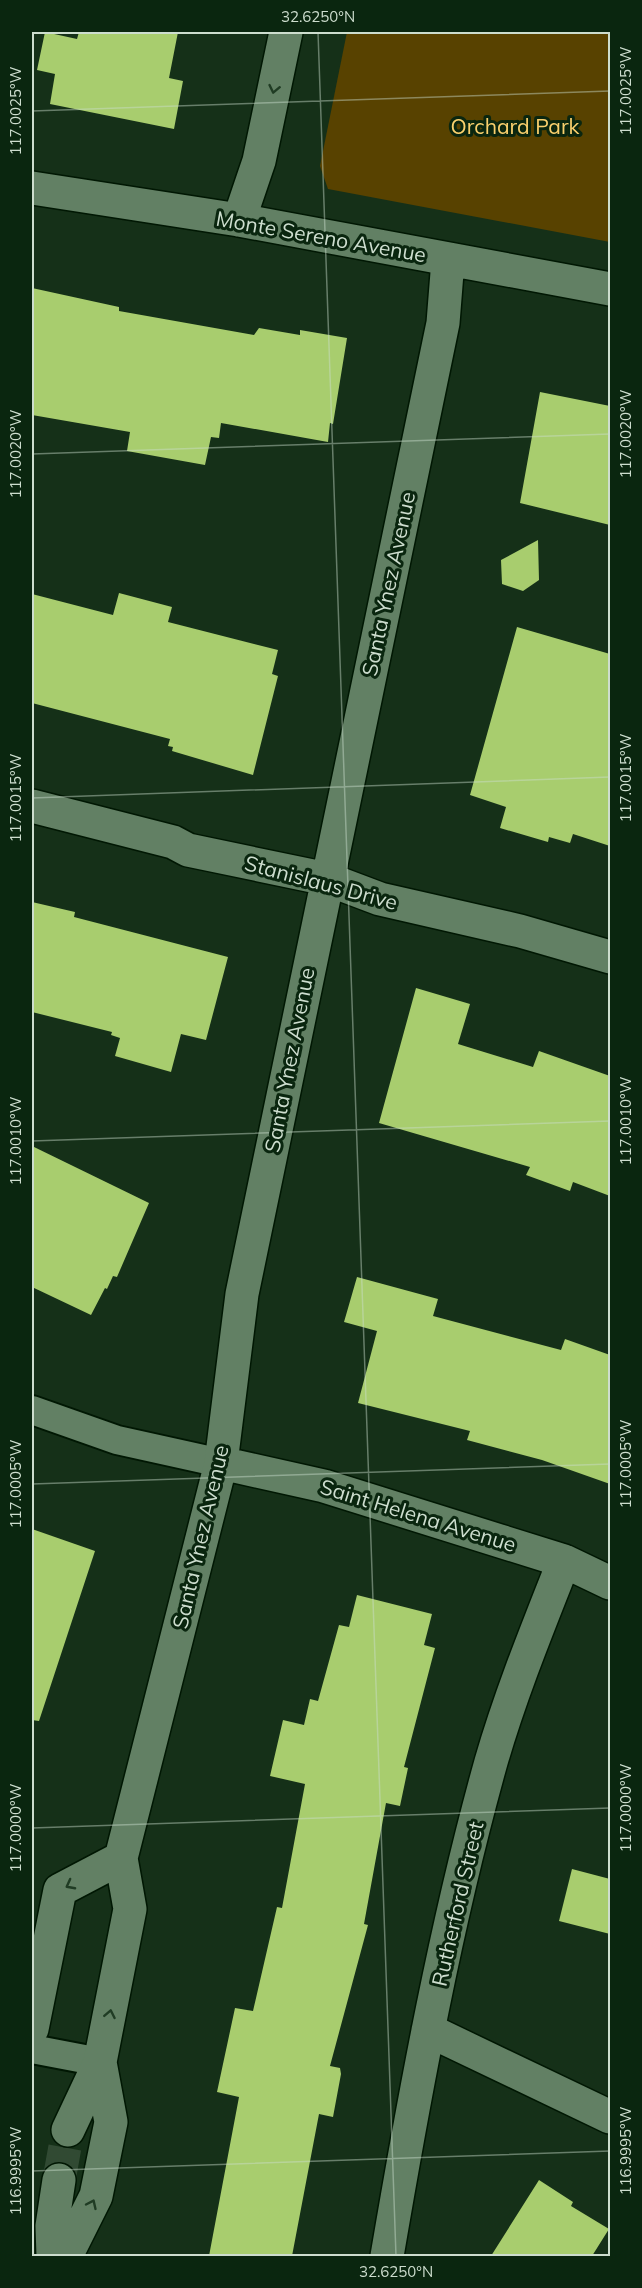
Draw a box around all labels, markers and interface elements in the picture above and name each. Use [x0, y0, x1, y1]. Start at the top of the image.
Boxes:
text: 32.6250°N [281, 7, 355, 26]
text: 117.0025°W [616, 46, 635, 135]
text: 117.0025°W [6, 66, 25, 155]
one-way arrow [268, 83, 281, 93]
park label: Orchard Park [451, 113, 580, 139]
street label: Monte Sereno Avenue [214, 205, 428, 267]
text: 117.0020°W [616, 389, 635, 478]
text: 117.0020°W [6, 409, 25, 498]
street label: Santa Ynez Avenue [356, 489, 420, 678]
text: 117.0015°W [616, 733, 635, 822]
text: 117.0015°W [6, 753, 25, 842]
street label: Stanislaus Drive [242, 849, 400, 915]
street label: Santa Ynez Avenue [258, 965, 320, 1154]
text: 117.0010°W [616, 1076, 635, 1165]
text: 117.0010°W [6, 1096, 25, 1185]
text: 117.0005°W [616, 1419, 635, 1508]
text: 117.0005°W [6, 1439, 25, 1528]
street label: Santa Ynez Avenue [166, 1442, 234, 1631]
street label: Saint Helena Avenue [317, 1473, 519, 1557]
text: 117.0000°W [616, 1763, 635, 1852]
text: 117.0000°W [6, 1783, 25, 1872]
street label: Rutherford Street [425, 1819, 489, 1989]
one-way arrow [65, 1878, 76, 1889]
one-way arrow [103, 2009, 116, 2019]
text: 116.9995°W [616, 2106, 635, 2195]
text: 116.9995°W [6, 2126, 25, 2215]
one-way arrow [84, 2199, 96, 2210]
text: 32.6250°N [359, 2262, 433, 2281]

